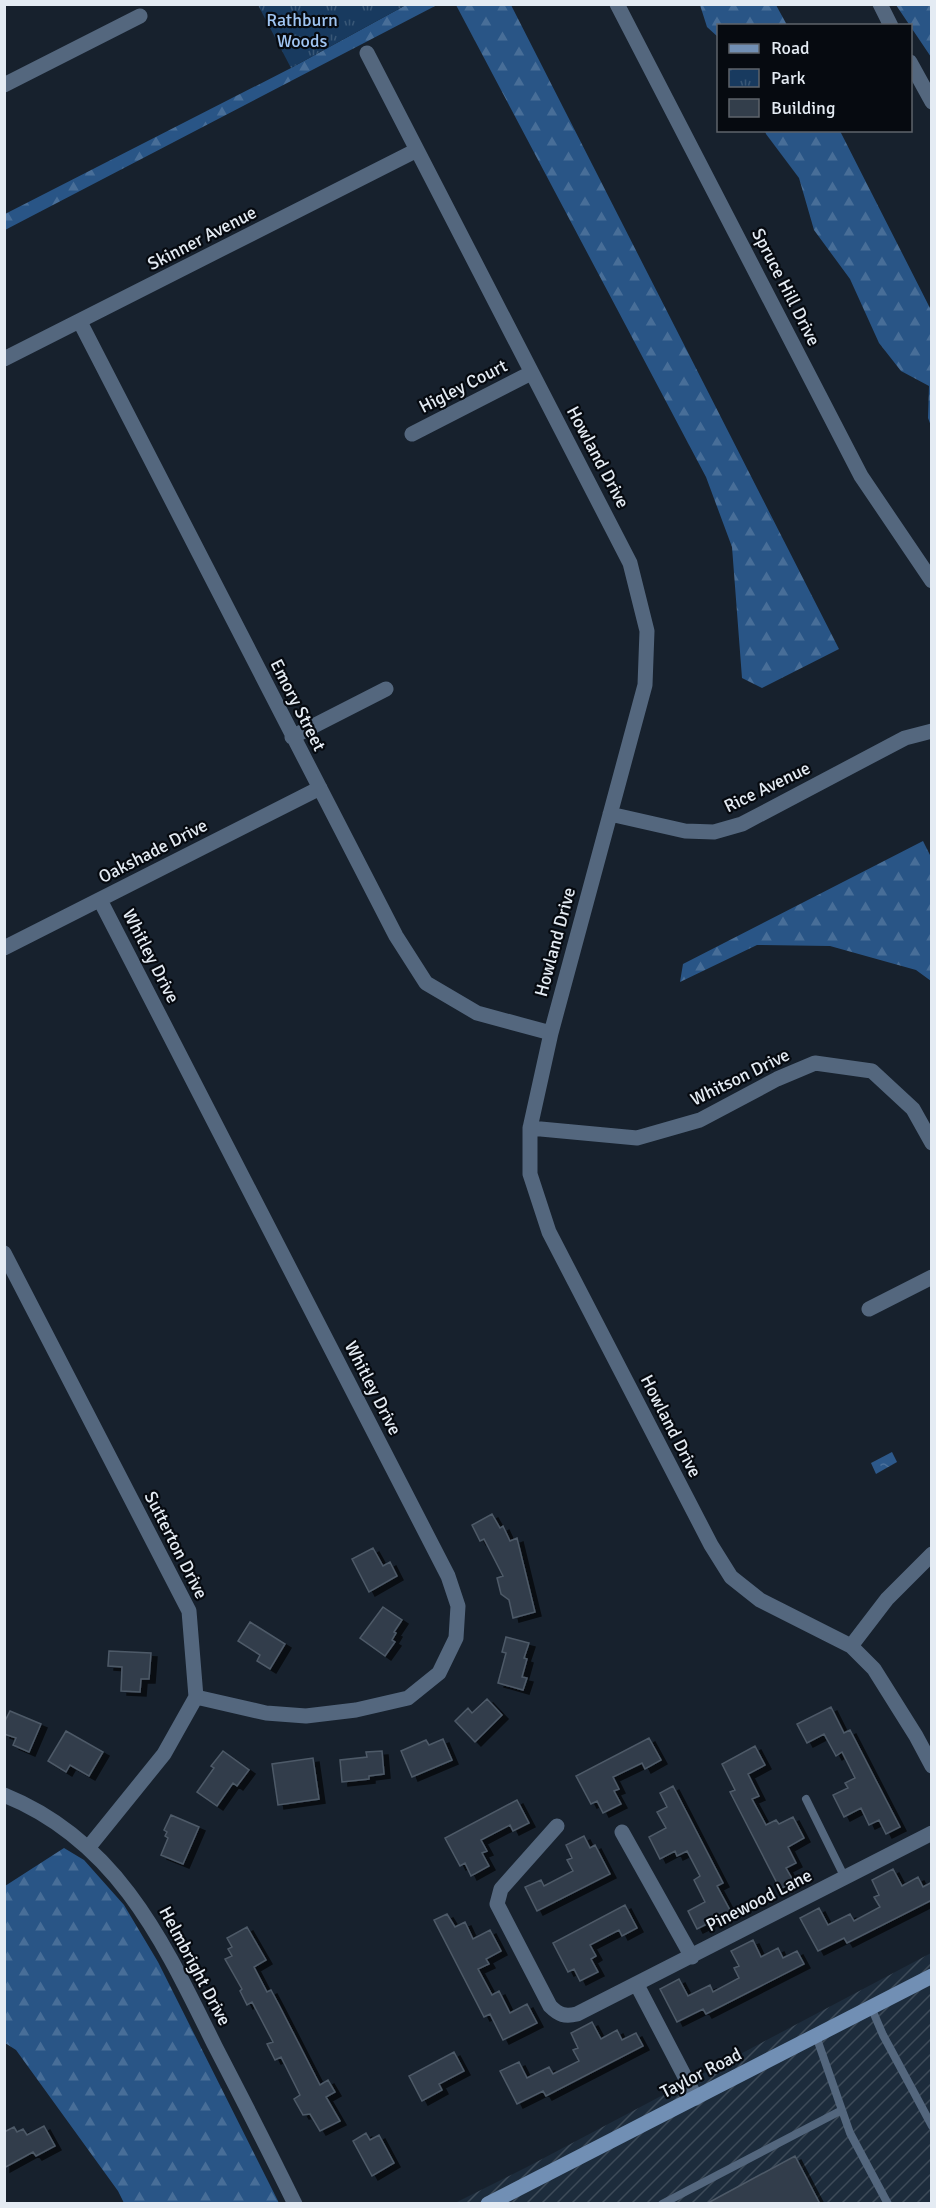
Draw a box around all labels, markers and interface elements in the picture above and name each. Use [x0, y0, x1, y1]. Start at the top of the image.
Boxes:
park label: Rathburn Woods [266, 9, 338, 52]
legend [717, 24, 912, 132]
text: Road [771, 37, 810, 59]
text: Park [771, 67, 806, 89]
text: Building [771, 97, 835, 119]
street label: Skinner Avenue [144, 201, 260, 275]
street label: Spruce Hill Drive [747, 225, 825, 349]
street label: Higley Court [415, 354, 511, 418]
street label: Howland Drive [562, 402, 634, 512]
street label: Emory Street [265, 655, 331, 755]
street label: Rice Avenue [720, 757, 814, 817]
street label: Oakshade Drive [95, 814, 211, 888]
street label: Howland Drive [530, 885, 580, 999]
street label: Whitley Drive [118, 905, 184, 1007]
street label: Whitson Drive [687, 1044, 793, 1110]
street label: Whitley Drive [340, 1337, 406, 1439]
street label: Howland Drive [636, 1371, 706, 1481]
street label: Sutterton Drive [139, 1488, 213, 1602]
street label: Pinewood Lane [702, 1864, 816, 1936]
street label: Helmbright Drive [154, 1903, 236, 2029]
street label: Taylor Road [657, 2043, 745, 2103]

